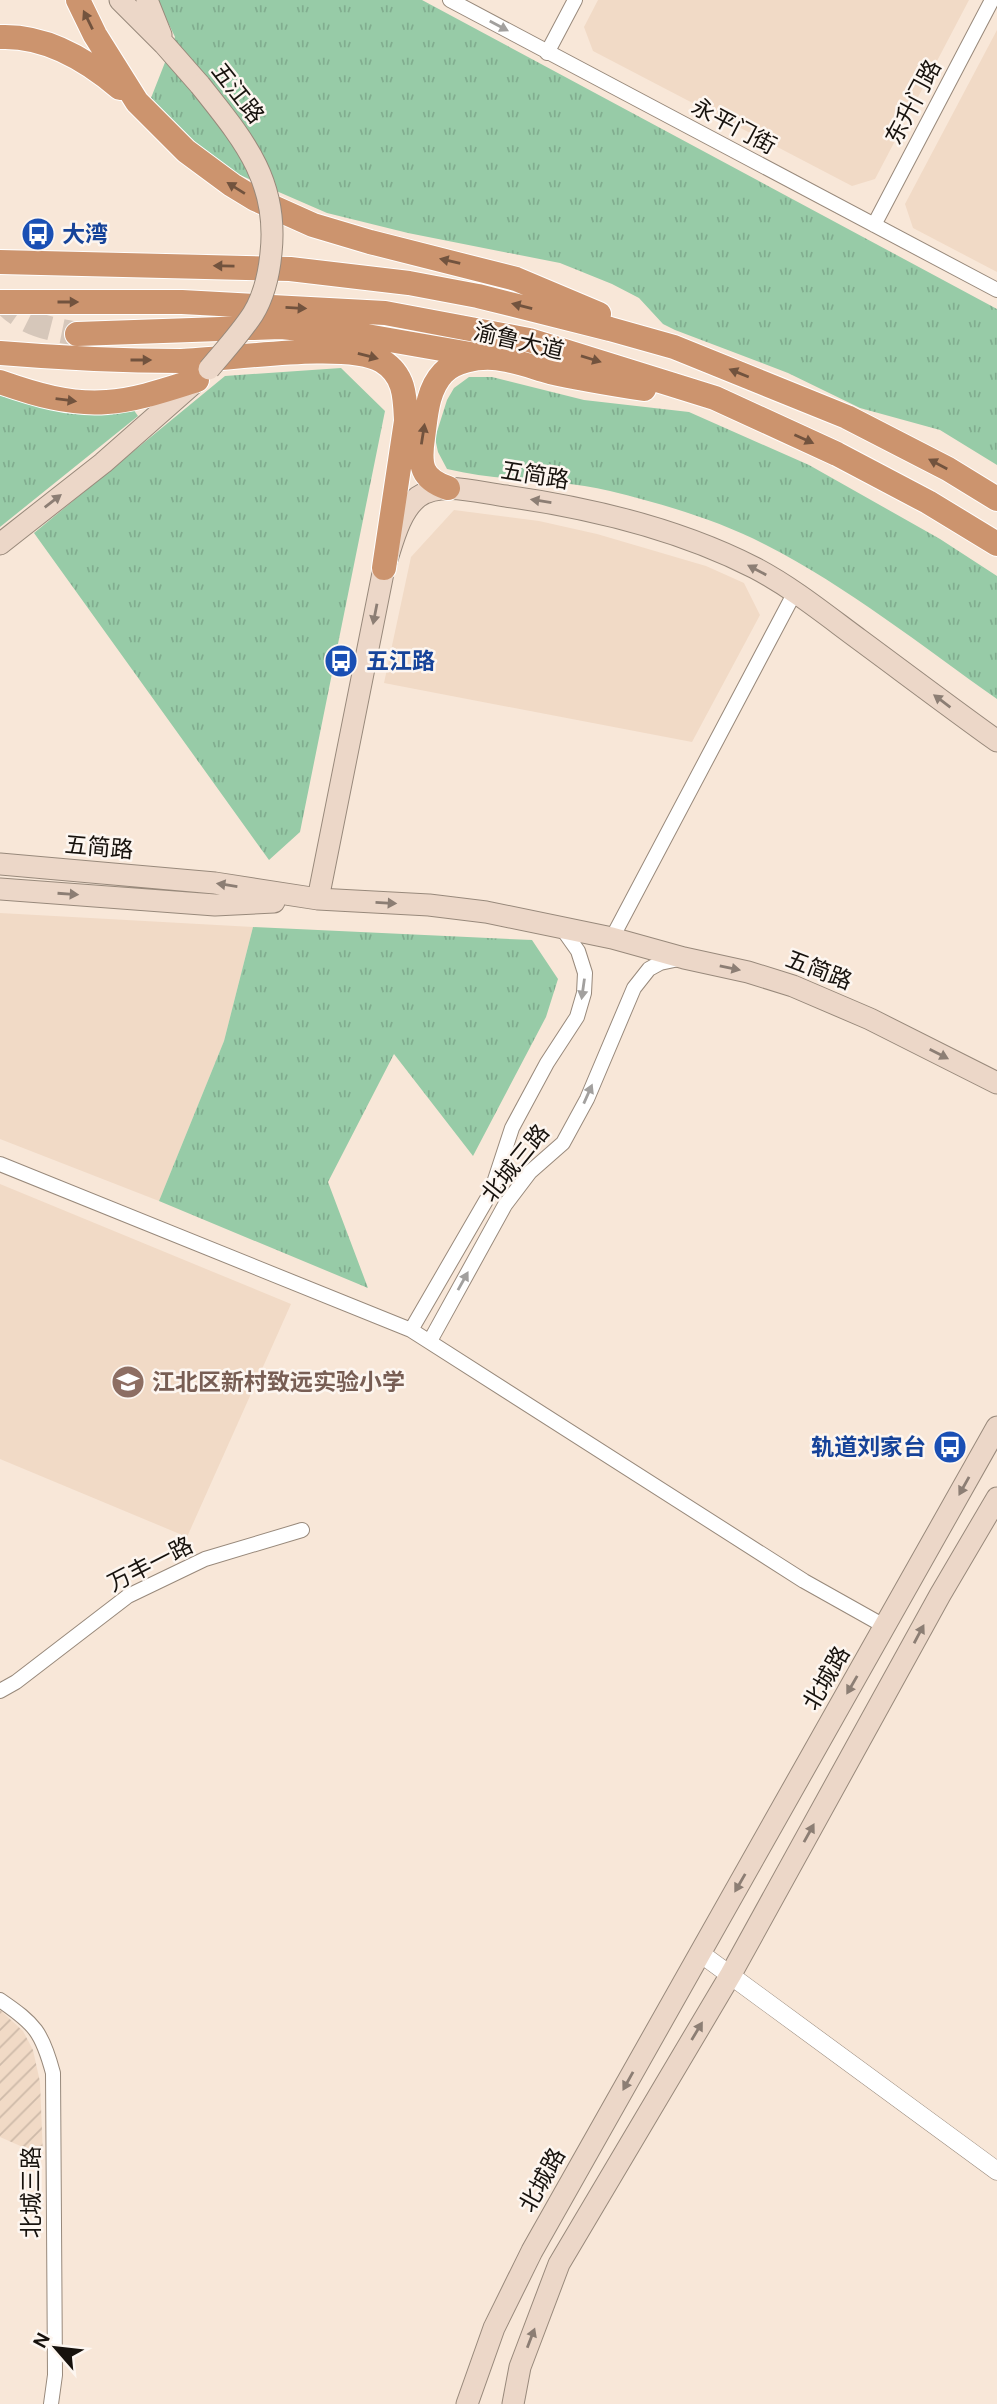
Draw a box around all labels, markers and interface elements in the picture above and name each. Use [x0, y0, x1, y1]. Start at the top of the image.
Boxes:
one-way arrow [82, 10, 93, 30]
one-way arrow [489, 20, 509, 32]
street label: 东升门路 [878, 54, 948, 150]
street label: 五江路 [205, 57, 271, 129]
street label: 永平门街 [686, 91, 782, 161]
one-way arrow [227, 181, 246, 194]
bus stop icon: 大湾 [19, 215, 57, 253]
place label: 大湾 [62, 219, 108, 249]
one-way arrow [439, 256, 461, 267]
one-way arrow [213, 260, 235, 272]
one-way arrow [57, 296, 79, 308]
one-way arrow [511, 300, 533, 311]
one-way arrow [285, 303, 307, 314]
street label: 渝鲁大道 [471, 316, 567, 366]
one-way arrow [357, 351, 379, 362]
one-way arrow [131, 354, 153, 366]
one-way arrow [581, 355, 602, 365]
one-way arrow [728, 368, 749, 379]
one-way arrow [55, 394, 77, 405]
one-way arrow [418, 423, 429, 445]
one-way arrow [794, 433, 814, 445]
street label: 五简路 [499, 455, 571, 495]
one-way arrow [928, 459, 948, 470]
one-way arrow [44, 494, 62, 509]
one-way arrow [530, 495, 552, 506]
one-way arrow [746, 564, 766, 576]
one-way arrow [369, 603, 380, 625]
bus stop icon: 五江路 [322, 642, 360, 680]
place label: 五江路 [366, 646, 435, 676]
one-way arrow [933, 694, 951, 708]
street label: 五简路 [63, 829, 135, 865]
one-way arrow [215, 879, 237, 890]
one-way arrow [57, 889, 79, 900]
one-way arrow [376, 897, 398, 908]
street label: 五简路 [781, 944, 857, 996]
one-way arrow [719, 962, 741, 973]
one-way arrow [577, 978, 588, 1000]
one-way arrow [929, 1048, 949, 1059]
one-way arrow [582, 1084, 594, 1104]
street label: 北城三路 [474, 1118, 556, 1208]
one-way arrow [457, 1271, 469, 1291]
school or university icon: 江北区新村致远实验小学 [109, 1363, 147, 1401]
place label: 江北区新村致远实验小学 [152, 1367, 405, 1397]
bus stop icon: 轨道刘家台 [931, 1428, 969, 1466]
place label: 轨道刘家台 [811, 1432, 926, 1462]
one-way arrow [958, 1477, 970, 1496]
street label: 万丰一路 [102, 1530, 198, 1598]
one-way arrow [913, 1625, 925, 1644]
street label: 北城路 [796, 1641, 856, 1715]
one-way arrow [846, 1675, 858, 1695]
one-way arrow [803, 1824, 815, 1843]
one-way arrow [734, 1873, 746, 1892]
one-way arrow [690, 2022, 703, 2041]
one-way arrow [622, 2071, 634, 2090]
street label: 北城路 [512, 2143, 572, 2217]
street label: 北城三路 [16, 2146, 46, 2238]
north arrow [21, 2313, 91, 2383]
text: N [27, 2328, 56, 2352]
one-way arrow [525, 2328, 536, 2349]

